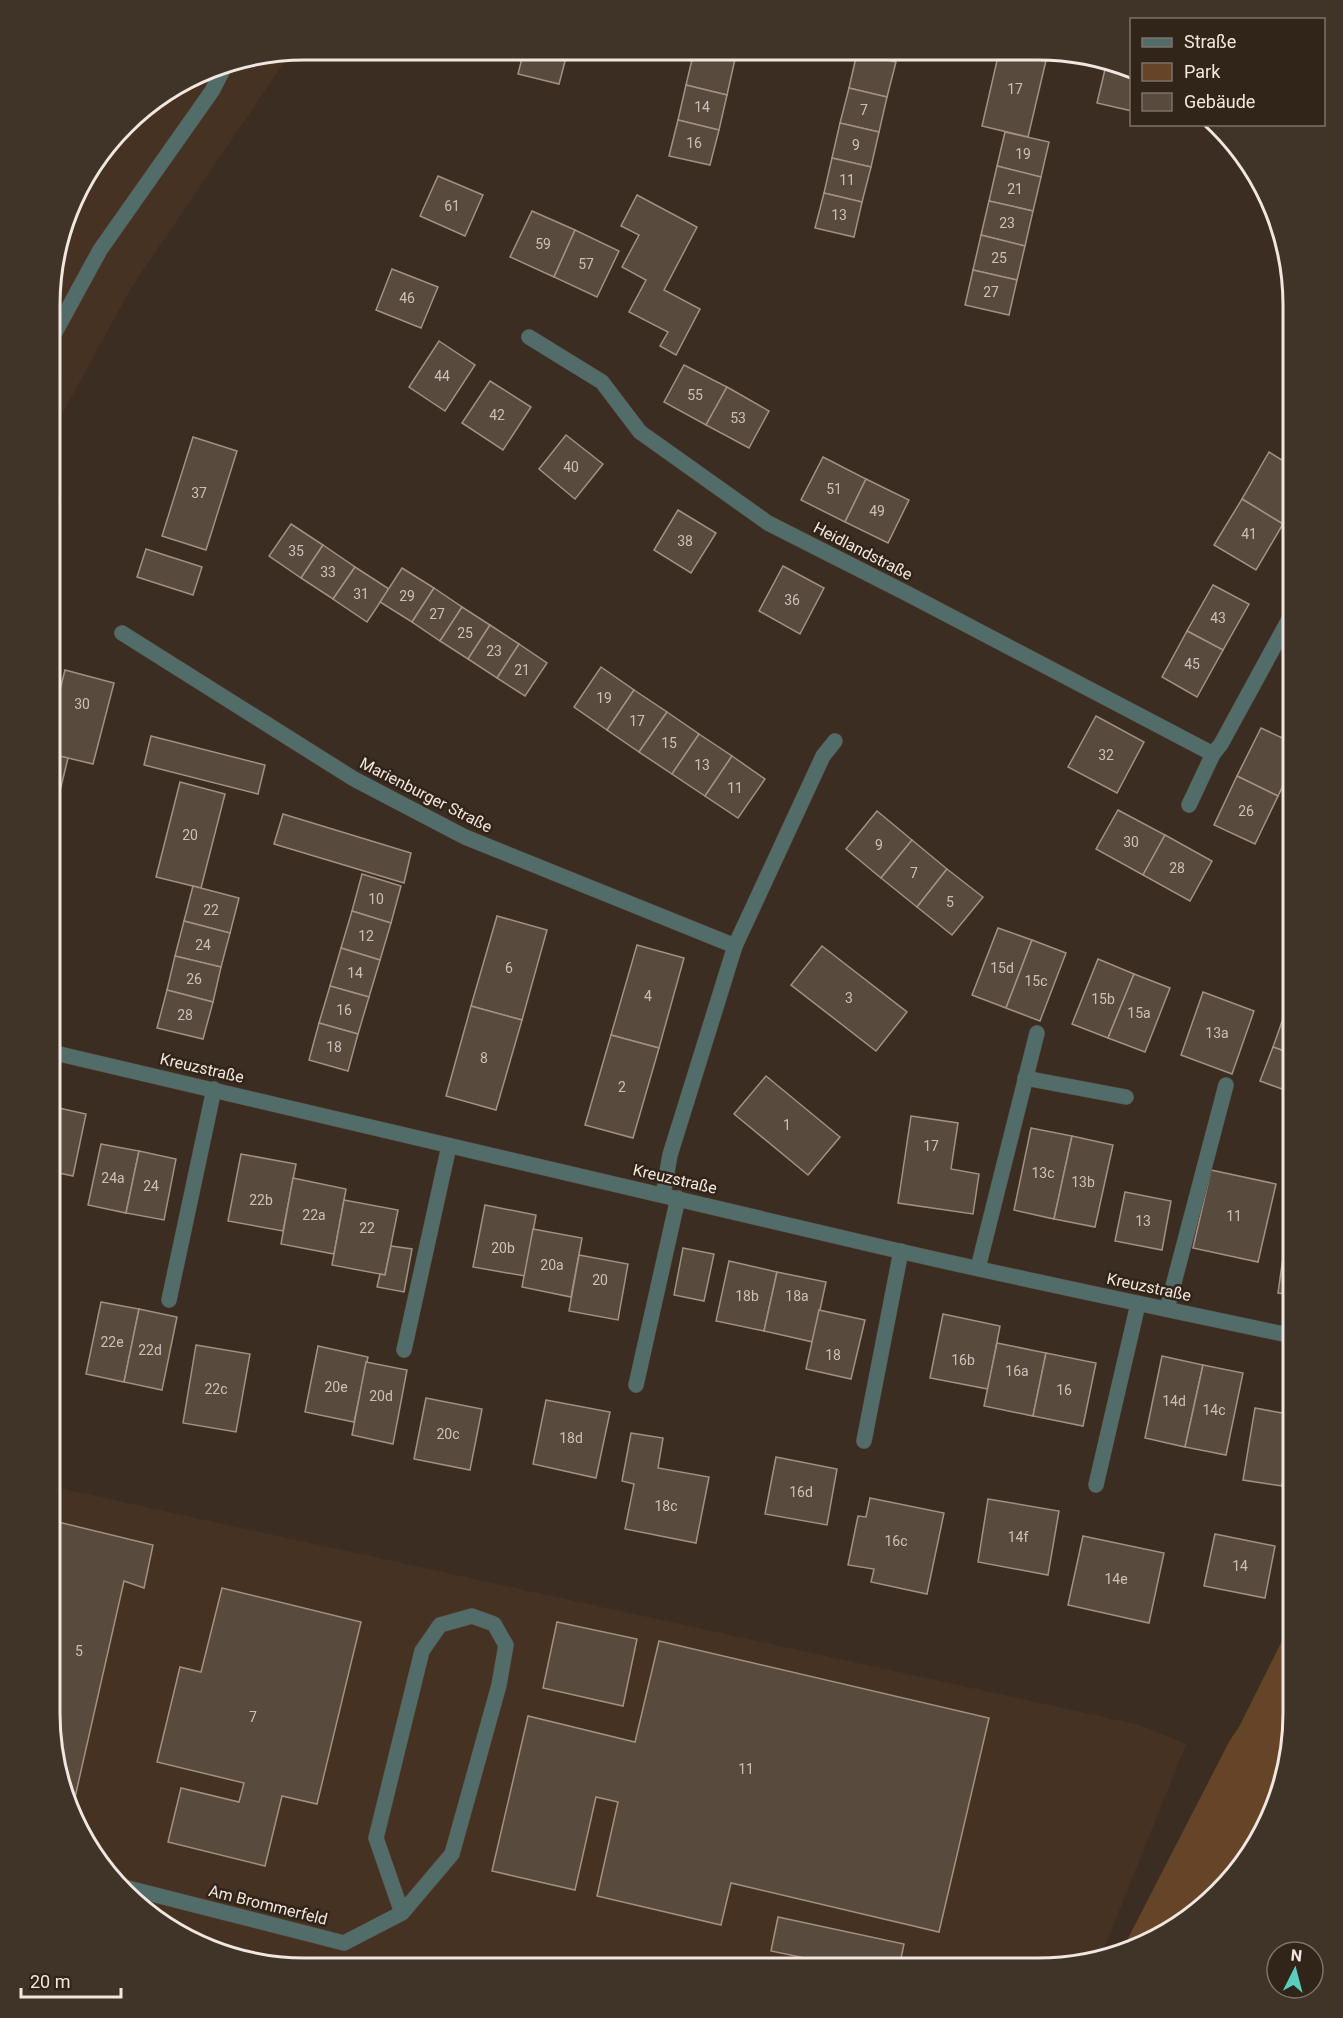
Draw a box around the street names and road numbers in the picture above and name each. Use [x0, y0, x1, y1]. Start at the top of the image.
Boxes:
street label: Heidlandstraße [810, 518, 916, 584]
street label: Marienburger Straße [357, 753, 495, 837]
street label: Kreuzstraße [158, 1049, 246, 1087]
street label: Kreuzstraße [631, 1160, 719, 1198]
street label: Kreuzstraße [1105, 1269, 1193, 1305]
street label: Am Brommerfeld [207, 1881, 329, 1929]

